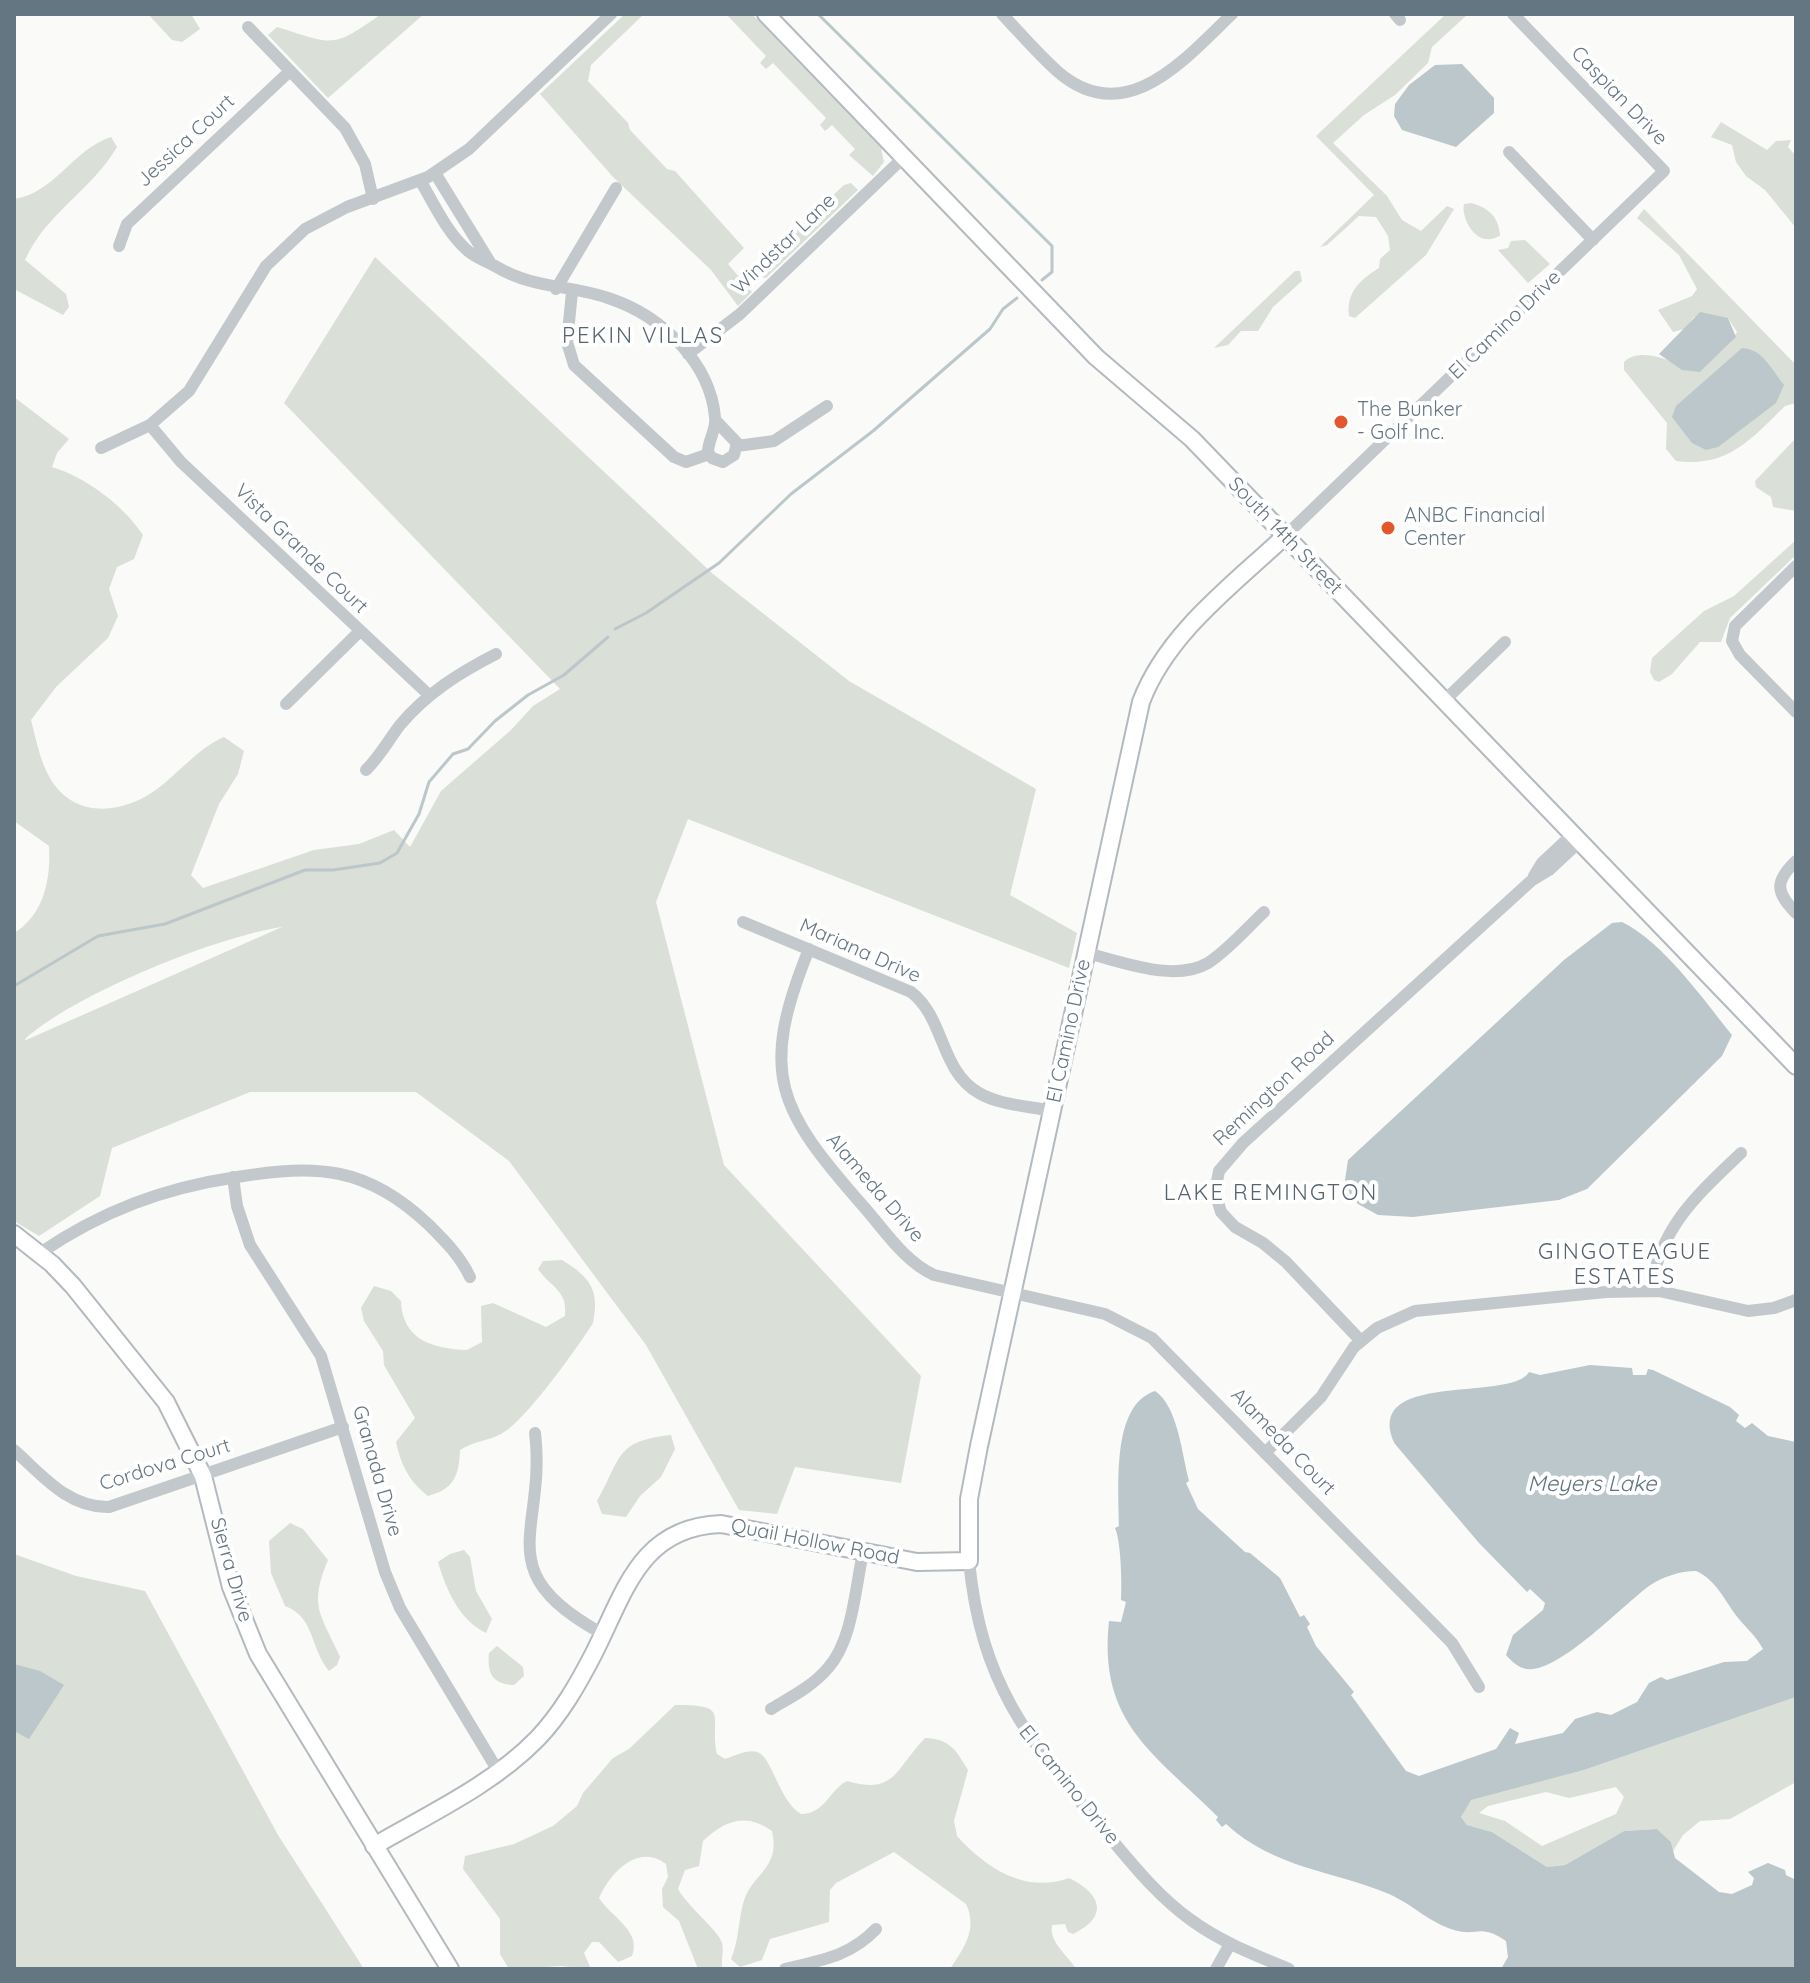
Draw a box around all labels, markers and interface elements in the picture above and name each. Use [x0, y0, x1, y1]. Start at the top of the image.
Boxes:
street label: Caspian Drive [1566, 42, 1672, 150]
street label: Jessica Court [132, 90, 240, 192]
street label: Windstar Lane [727, 189, 841, 299]
street label: El Camino Drive [1444, 266, 1566, 384]
district label: PEKIN VILLAS [562, 323, 724, 349]
place label: The Bunker - Golf Inc. [1357, 398, 1462, 445]
marker: The Bunker - Golf Inc. [1332, 413, 1350, 431]
street label: South 14th Street [1223, 472, 1347, 600]
street label: Vista Grande Court [229, 479, 373, 619]
place label: ANBC Financial Center [1404, 504, 1545, 551]
marker: ANBC Financial Center [1379, 519, 1397, 537]
street label: Mariana Drive [796, 914, 924, 988]
street label: El Camino Drive [1042, 957, 1096, 1105]
street label: Remington Road [1209, 1027, 1339, 1151]
street label: Alameda Drive [821, 1128, 929, 1248]
district label: LAKE REMINGTON [1164, 1180, 1378, 1206]
district label: GINGOTEAGUE ESTATES [1538, 1239, 1712, 1290]
street label: Alameda Court [1226, 1383, 1340, 1501]
street label: Granada Drive [347, 1403, 407, 1539]
street label: Cordova Court [97, 1434, 233, 1496]
water label: Meyers Lake [1528, 1471, 1656, 1497]
street label: Quail Hollow Road [729, 1514, 901, 1570]
street label: Sierra Drive [205, 1515, 257, 1625]
street label: El Camino Drive [1014, 1721, 1124, 1849]

